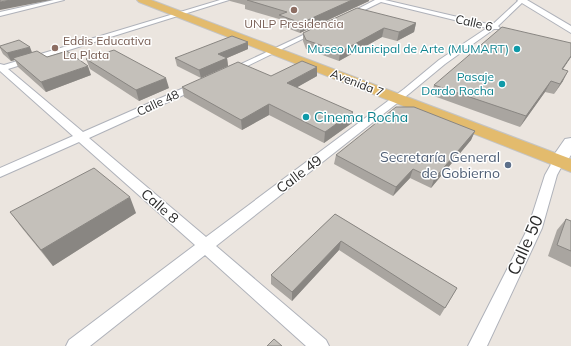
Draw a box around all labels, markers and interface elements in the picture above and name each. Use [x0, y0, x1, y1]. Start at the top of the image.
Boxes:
marker: UNLP Presidencia [289, 5, 299, 15]
street label: Calle 6 [454, 11, 494, 34]
place label: UNLP Presidencia [244, 16, 344, 31]
place label: Eddis Educativa La Plata [63, 33, 151, 62]
place label: Museo Municipal de Arte (MUMART) [307, 41, 509, 56]
marker: Eddis Educativa La Plata [50, 43, 60, 53]
marker: Museo Municipal de Arte (MUMART) [512, 44, 522, 54]
street label: Avenida 7 [328, 66, 386, 100]
place label: Pasaje Dardo Rocha [421, 69, 494, 98]
marker: Pasaje Dardo Rocha [497, 79, 507, 89]
street label: Calle 48 [134, 86, 181, 119]
place label: Cinema Rocha [314, 108, 408, 126]
marker: Cinema Rocha [301, 112, 311, 122]
place label: Secretaría General de Gobierno [380, 148, 500, 182]
street label: Calle 49 [273, 151, 325, 197]
marker: Secretaría General de Gobierno [503, 160, 513, 170]
street label: Calle 8 [137, 185, 183, 227]
street label: Calle 50 [502, 211, 547, 278]

